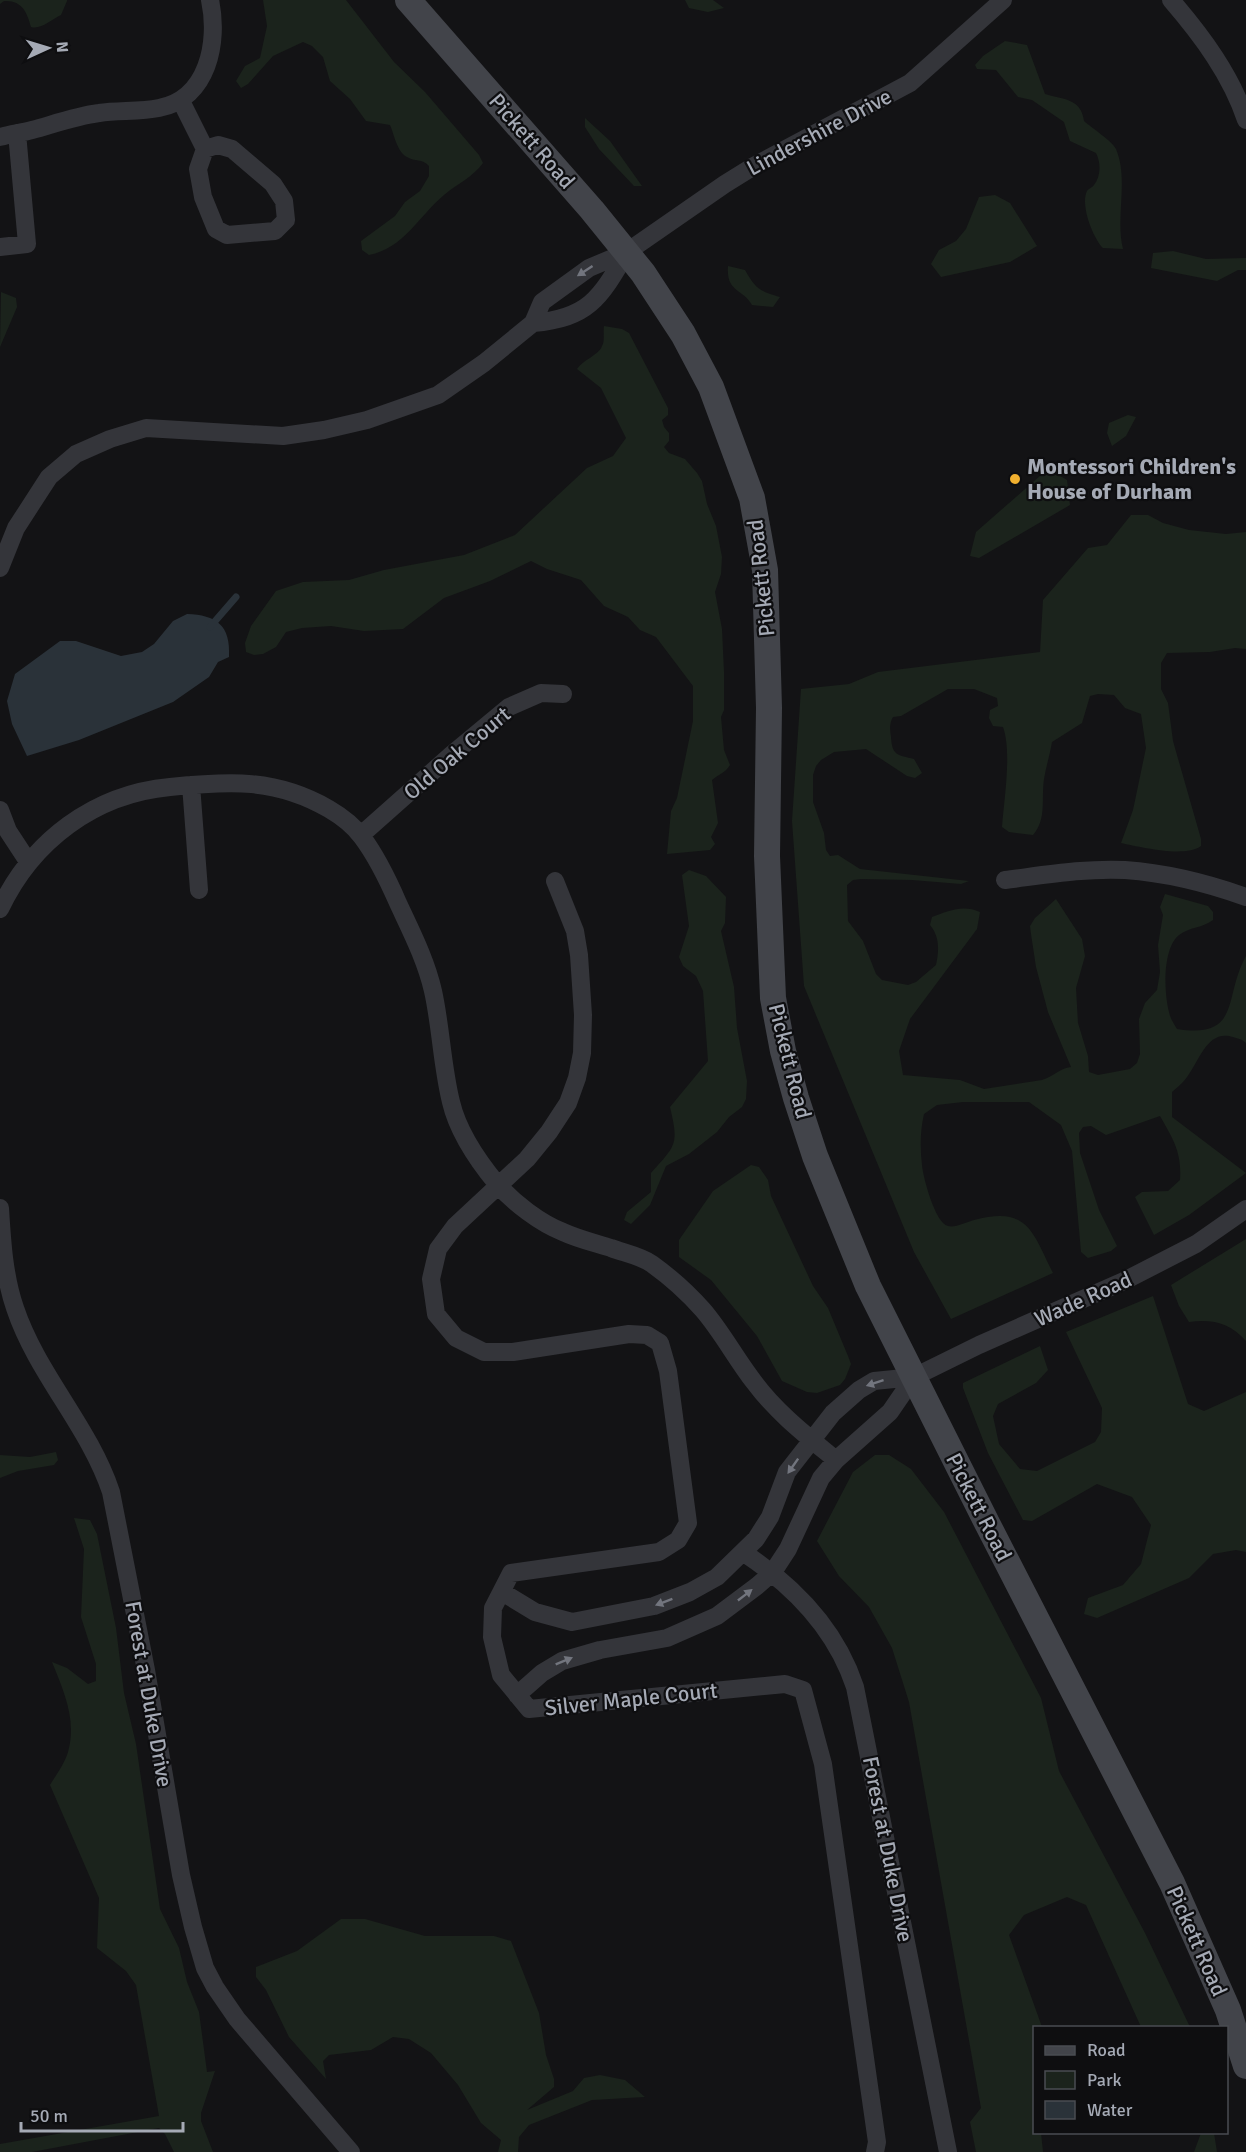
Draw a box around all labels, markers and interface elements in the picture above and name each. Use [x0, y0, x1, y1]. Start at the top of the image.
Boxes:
north arrow [18, 18, 78, 78]
text: N [52, 41, 72, 53]
street label: Lindershire Drive [742, 82, 896, 182]
street label: Pickett Road [483, 88, 581, 194]
one-way arrow [577, 266, 593, 277]
place label: Montessori Children's House of Durham [1027, 453, 1236, 505]
marker: Montessori Children's House of Durham [1008, 472, 1022, 486]
street label: Pickett Road [741, 518, 781, 638]
street label: Old Oak Court [398, 700, 516, 806]
street label: Pickett Road [763, 1001, 817, 1121]
street label: Wade Road [1030, 1266, 1136, 1332]
one-way arrow [866, 1379, 884, 1388]
street label: Pickett Road [940, 1448, 1018, 1566]
one-way arrow [787, 1458, 799, 1474]
one-way arrow [736, 1589, 752, 1601]
one-way arrow [655, 1597, 673, 1607]
street label: Forest at Duke Drive [119, 1599, 179, 1789]
one-way arrow [556, 1656, 574, 1666]
street label: Silver Maple Court [543, 1676, 719, 1721]
street label: Forest at Duke Drive [857, 1754, 919, 1944]
street label: Pickett Road [1161, 1882, 1233, 2000]
legend [1033, 2026, 1228, 2134]
text: Road [1087, 2039, 1126, 2061]
text: Park [1087, 2069, 1122, 2091]
scale bar [21, 2095, 183, 2133]
text: Water [1087, 2099, 1133, 2121]
text: 50 m [30, 2105, 68, 2127]

